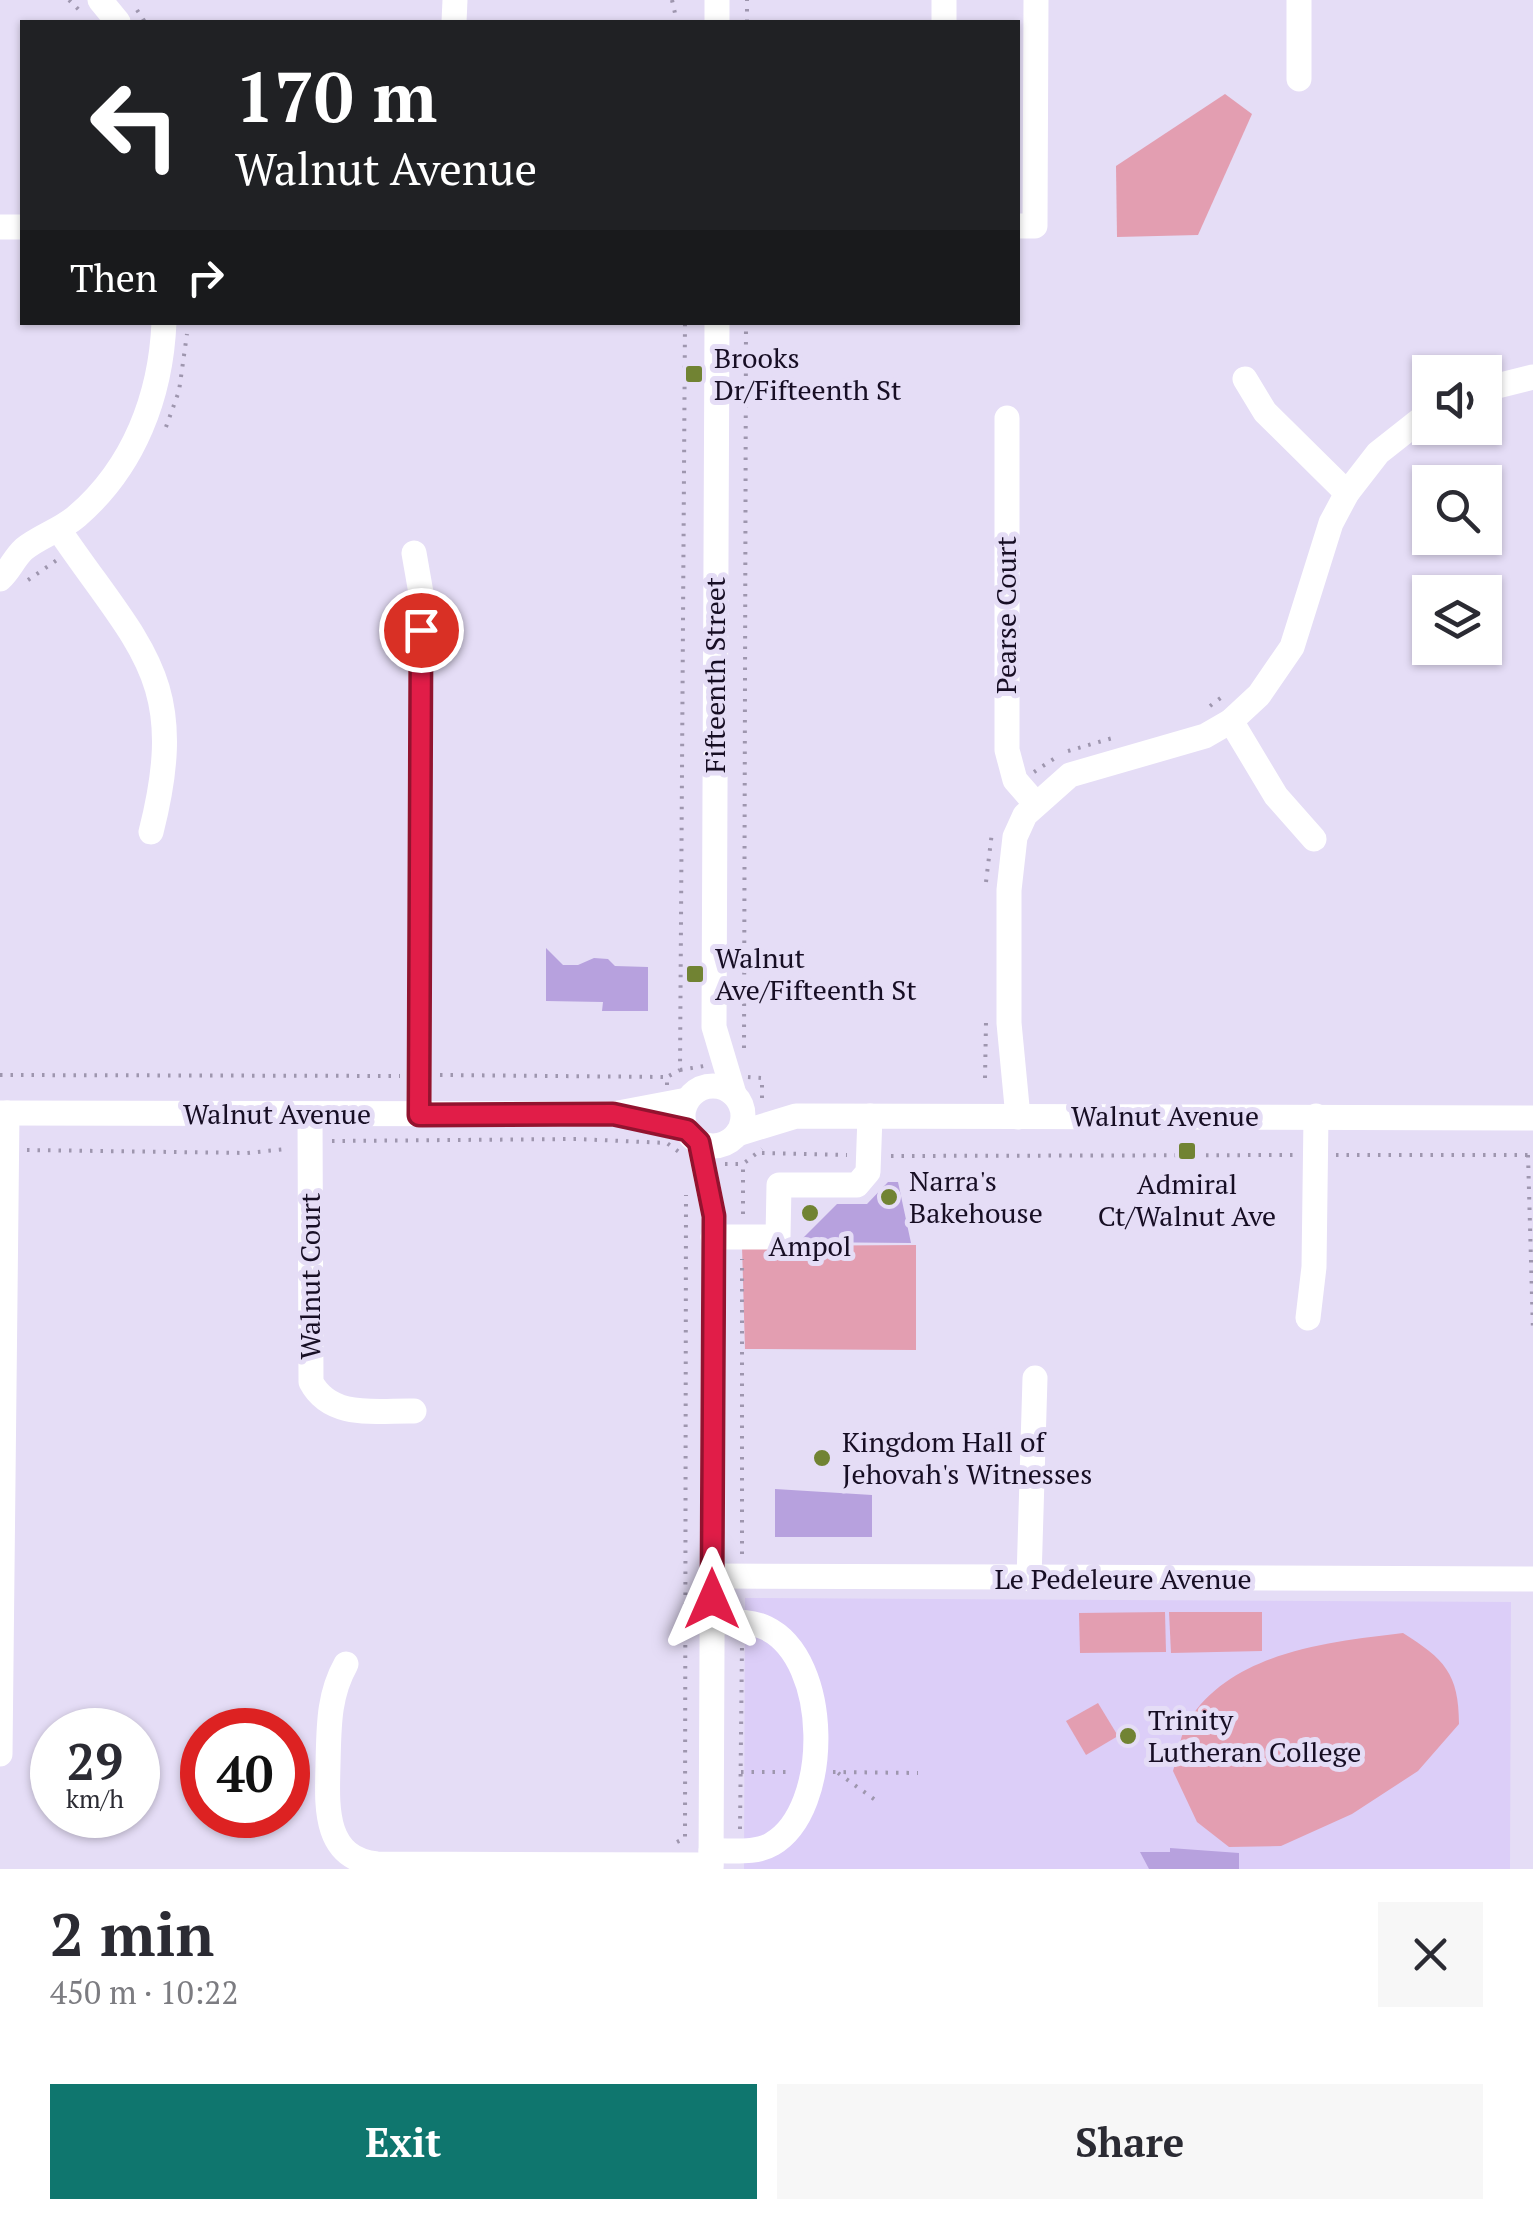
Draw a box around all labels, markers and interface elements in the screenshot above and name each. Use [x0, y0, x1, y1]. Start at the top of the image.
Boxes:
text: 170 m [235, 49, 437, 142]
icon: left [70, 60, 200, 190]
text: Walnut Avenue [235, 138, 537, 198]
icon: right [178, 250, 233, 305]
text: Then [70, 253, 158, 303]
place label: Brooks Dr/Fifteenth St [714, 339, 902, 408]
map controls [1412, 355, 1502, 665]
button: sound [1412, 355, 1502, 445]
marker: Brooks Dr/Fifteenth St [683, 363, 705, 385]
button: search [1412, 465, 1502, 555]
street label: Pearse Court [987, 535, 1024, 694]
button: layers [1412, 575, 1502, 665]
street label: Fifteenth Street [696, 576, 733, 773]
pin [379, 588, 464, 673]
icon: arrive [394, 603, 449, 658]
place label: Walnut Ave/Fifteenth St [715, 939, 917, 1008]
marker: Walnut Ave/Fifteenth St [684, 963, 706, 985]
street label: Walnut Avenue [183, 1095, 371, 1132]
street label: Walnut Avenue [1071, 1097, 1259, 1134]
marker: Admiral Ct/Walnut Ave [1176, 1140, 1198, 1162]
place label: Narra's Bakehouse [909, 1162, 1043, 1231]
place label: Admiral Ct/Walnut Ave [1098, 1165, 1276, 1234]
marker: Narra's Bakehouse [878, 1186, 900, 1208]
street label: Walnut Court [291, 1192, 328, 1359]
marker: Ampol [799, 1202, 821, 1224]
place label: Ampol [768, 1227, 852, 1264]
place label: Kingdom Hall of Jehovah's Witnesses [842, 1423, 1092, 1492]
marker: Kingdom Hall of Jehovah's Witnesses [811, 1447, 833, 1469]
position arrow [660, 1547, 764, 1651]
street label: Le Pedeleure Avenue [994, 1560, 1252, 1597]
place label: Trinity Lutheran College [1148, 1701, 1361, 1770]
speed limit sign: 40 [180, 1708, 310, 1838]
marker: Trinity Lutheran College [1117, 1725, 1139, 1747]
text: 29 [67, 1728, 123, 1794]
text: km/h [66, 1782, 124, 1815]
text: 2 min [50, 1894, 214, 1973]
button: close [1378, 1902, 1483, 2007]
text: 450 m · 10:22 [50, 1971, 238, 2013]
button: Exit [50, 2084, 757, 2199]
button: Share [777, 2084, 1483, 2199]

